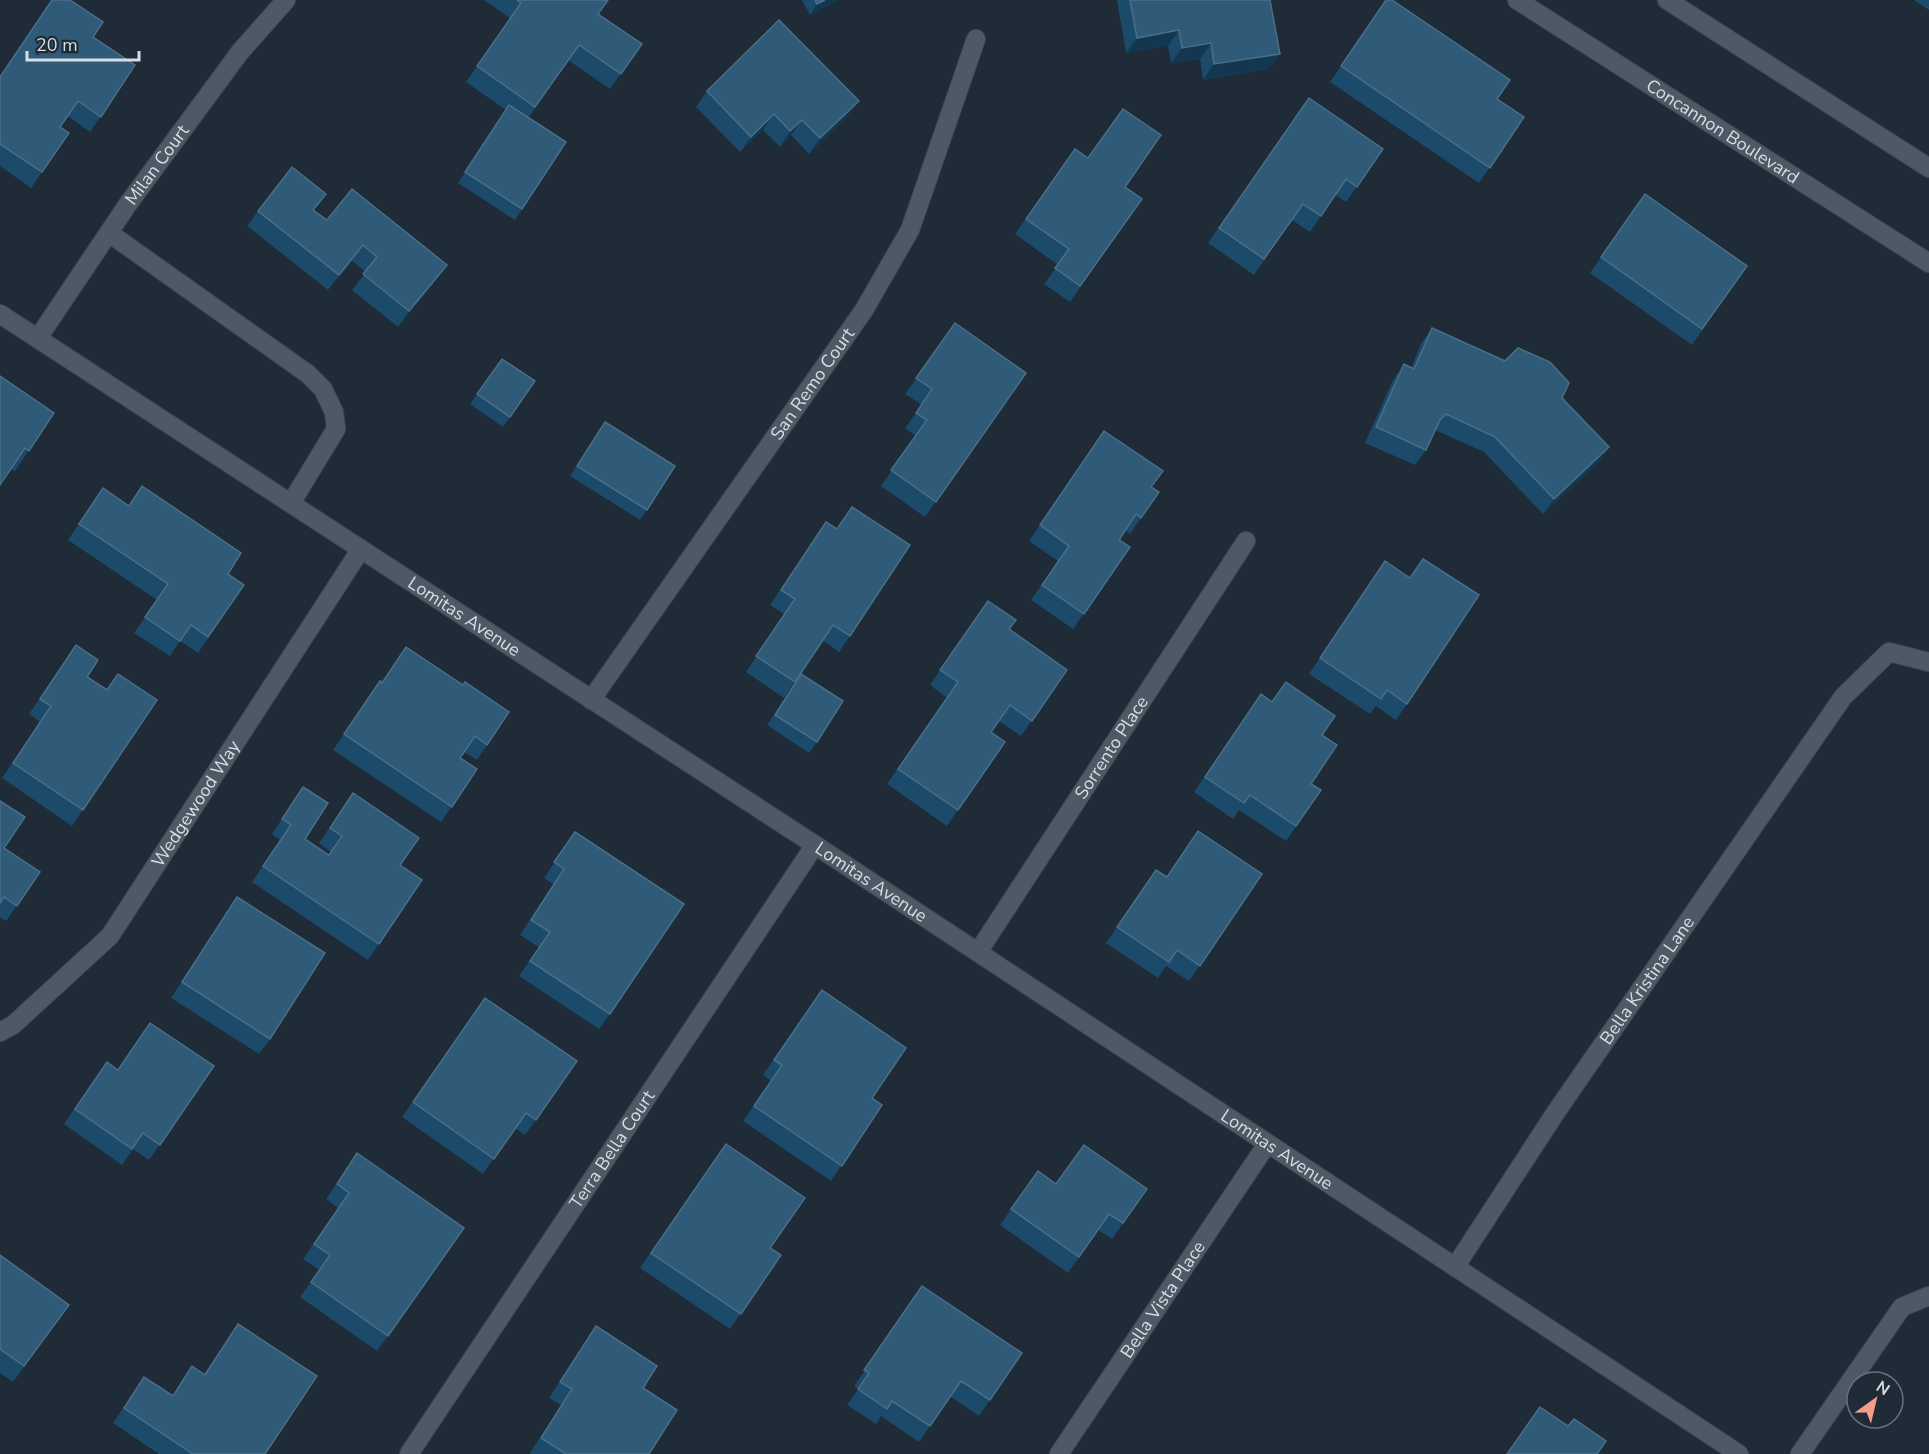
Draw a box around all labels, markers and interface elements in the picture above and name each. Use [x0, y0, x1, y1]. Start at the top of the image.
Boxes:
scale bar [27, 24, 140, 62]
text: 20 m [36, 33, 78, 57]
street label: Concannon Boulevard [1641, 73, 1804, 189]
street label: Milan Court [119, 119, 195, 210]
street label: San Remo Court [765, 322, 860, 445]
street label: Lomitas Avenue [403, 571, 525, 662]
street label: Sorrento Place [1069, 691, 1154, 804]
street label: Wedgewood Way [146, 735, 246, 872]
street label: Lomitas Avenue [810, 836, 932, 928]
street label: Bella Kristina Lane [1594, 911, 1700, 1049]
street label: Terra Bella Court [564, 1085, 661, 1213]
street label: Lomitas Avenue [1216, 1104, 1338, 1195]
street label: Bella Vista Place [1115, 1236, 1211, 1363]
north arrow [1845, 1370, 1905, 1430]
text: N [1872, 1376, 1894, 1401]

